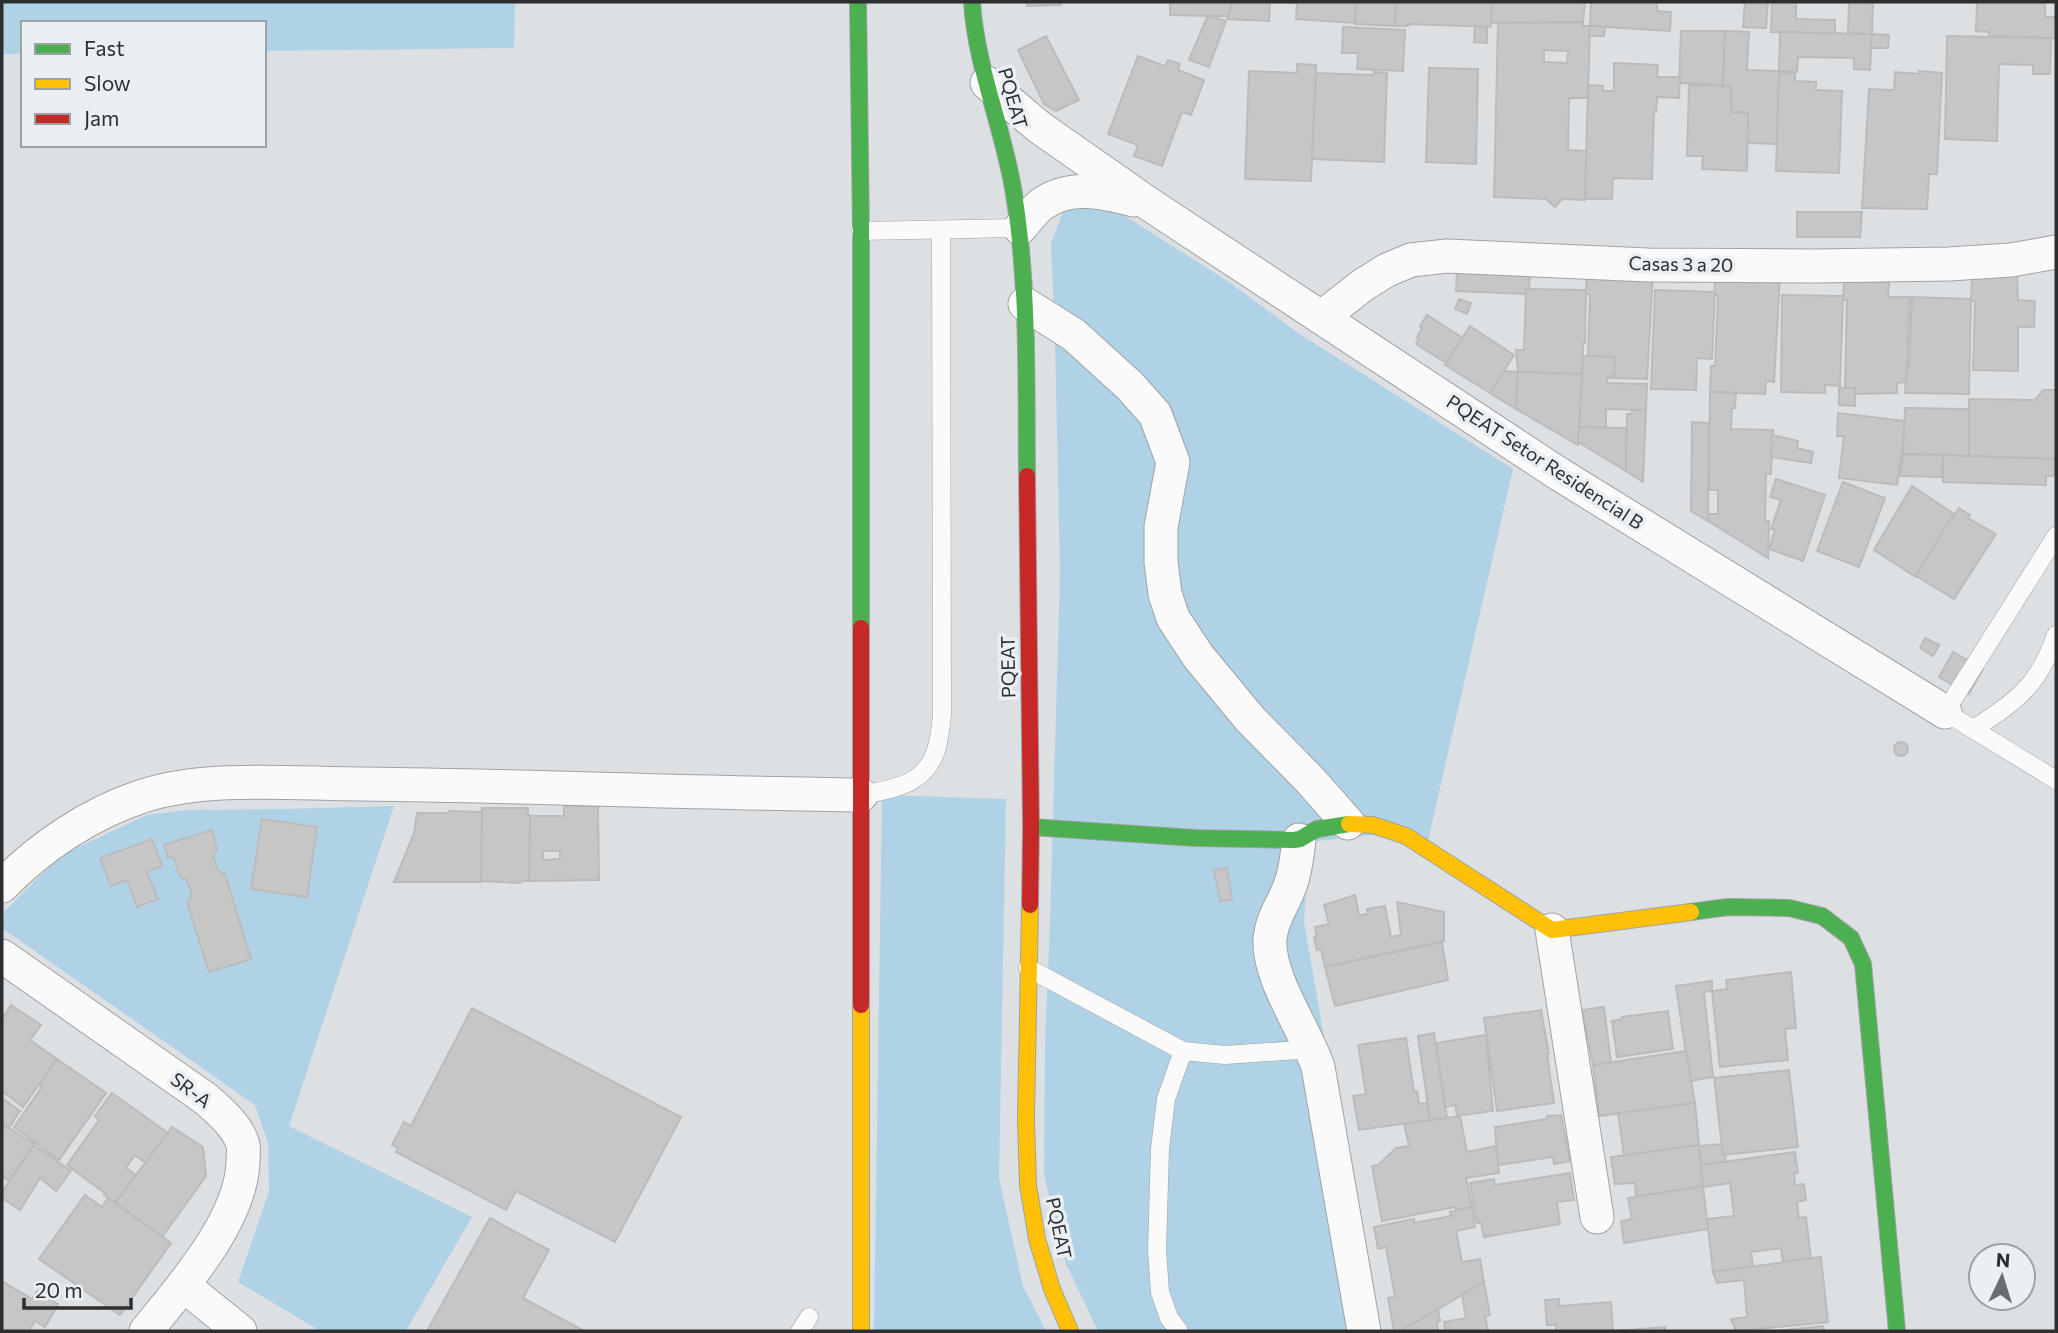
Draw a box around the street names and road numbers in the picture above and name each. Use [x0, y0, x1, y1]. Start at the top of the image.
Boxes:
street label: PQEAT [994, 65, 1033, 131]
street label: Casas 3 a 20 [1628, 251, 1734, 276]
street label: PQEAT Setor Residencial B [1443, 389, 1648, 534]
street label: PQEAT [995, 636, 1020, 698]
street label: SR-A [167, 1067, 216, 1112]
street label: PQEAT [1042, 1195, 1077, 1261]

